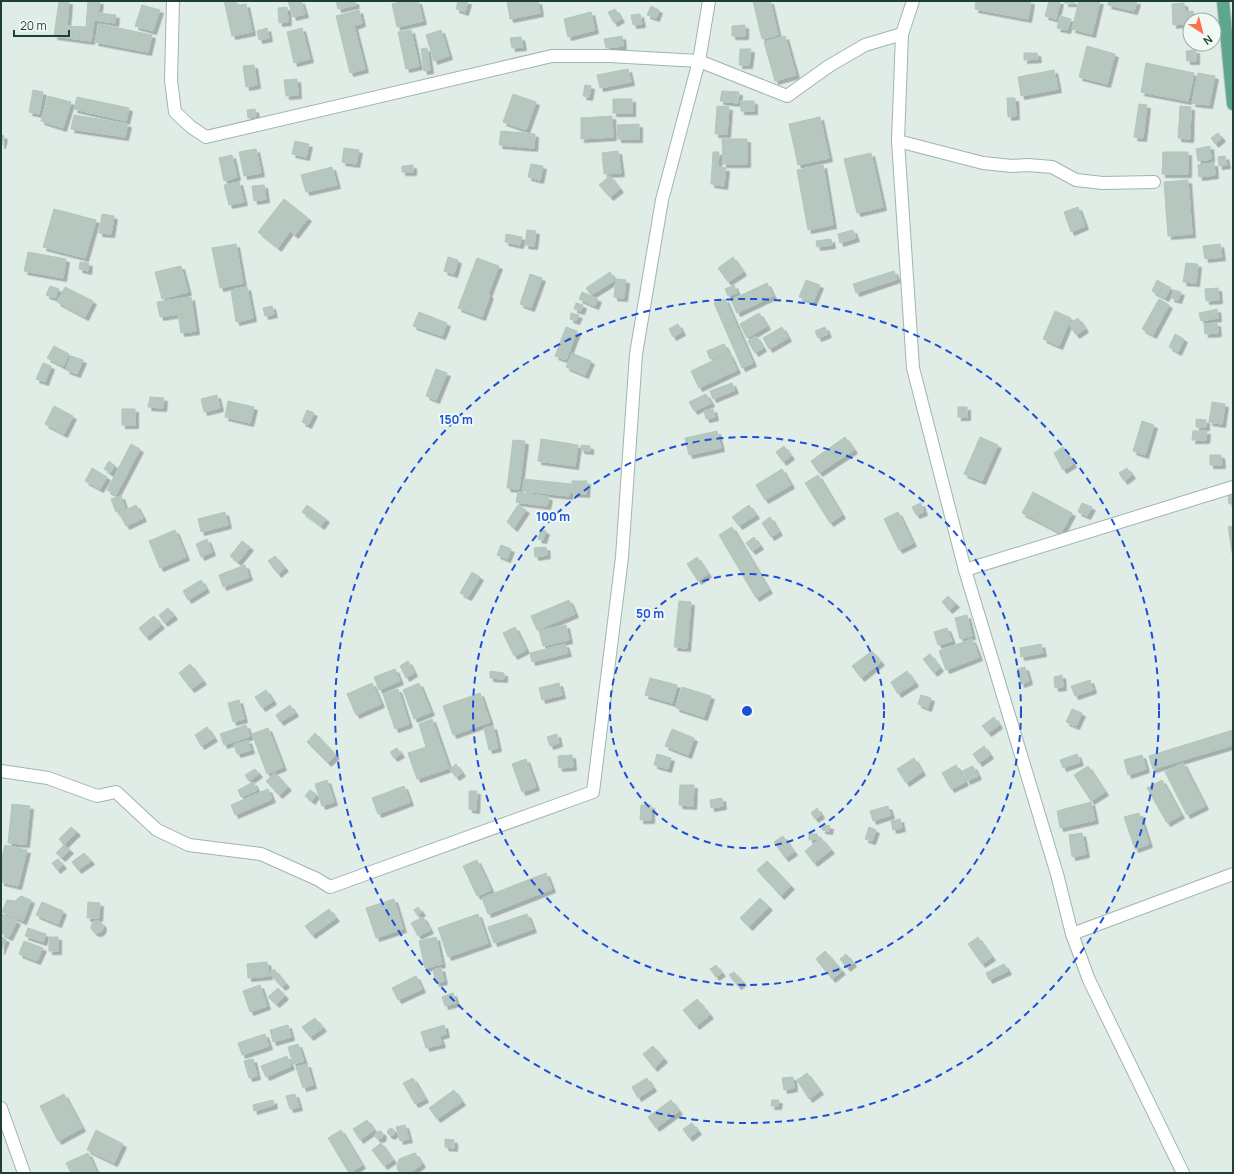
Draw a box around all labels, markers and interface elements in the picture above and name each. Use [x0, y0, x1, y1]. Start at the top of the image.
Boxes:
scale bar [14, 12, 69, 38]
north arrow [1182, 12, 1222, 52]
text: 20 m [20, 17, 47, 34]
text: N [1200, 32, 1216, 49]
text: 150 m [439, 411, 473, 428]
text: 100 m [536, 508, 570, 525]
text: 50 m [636, 605, 664, 622]
centre of rings [740, 704, 754, 718]

